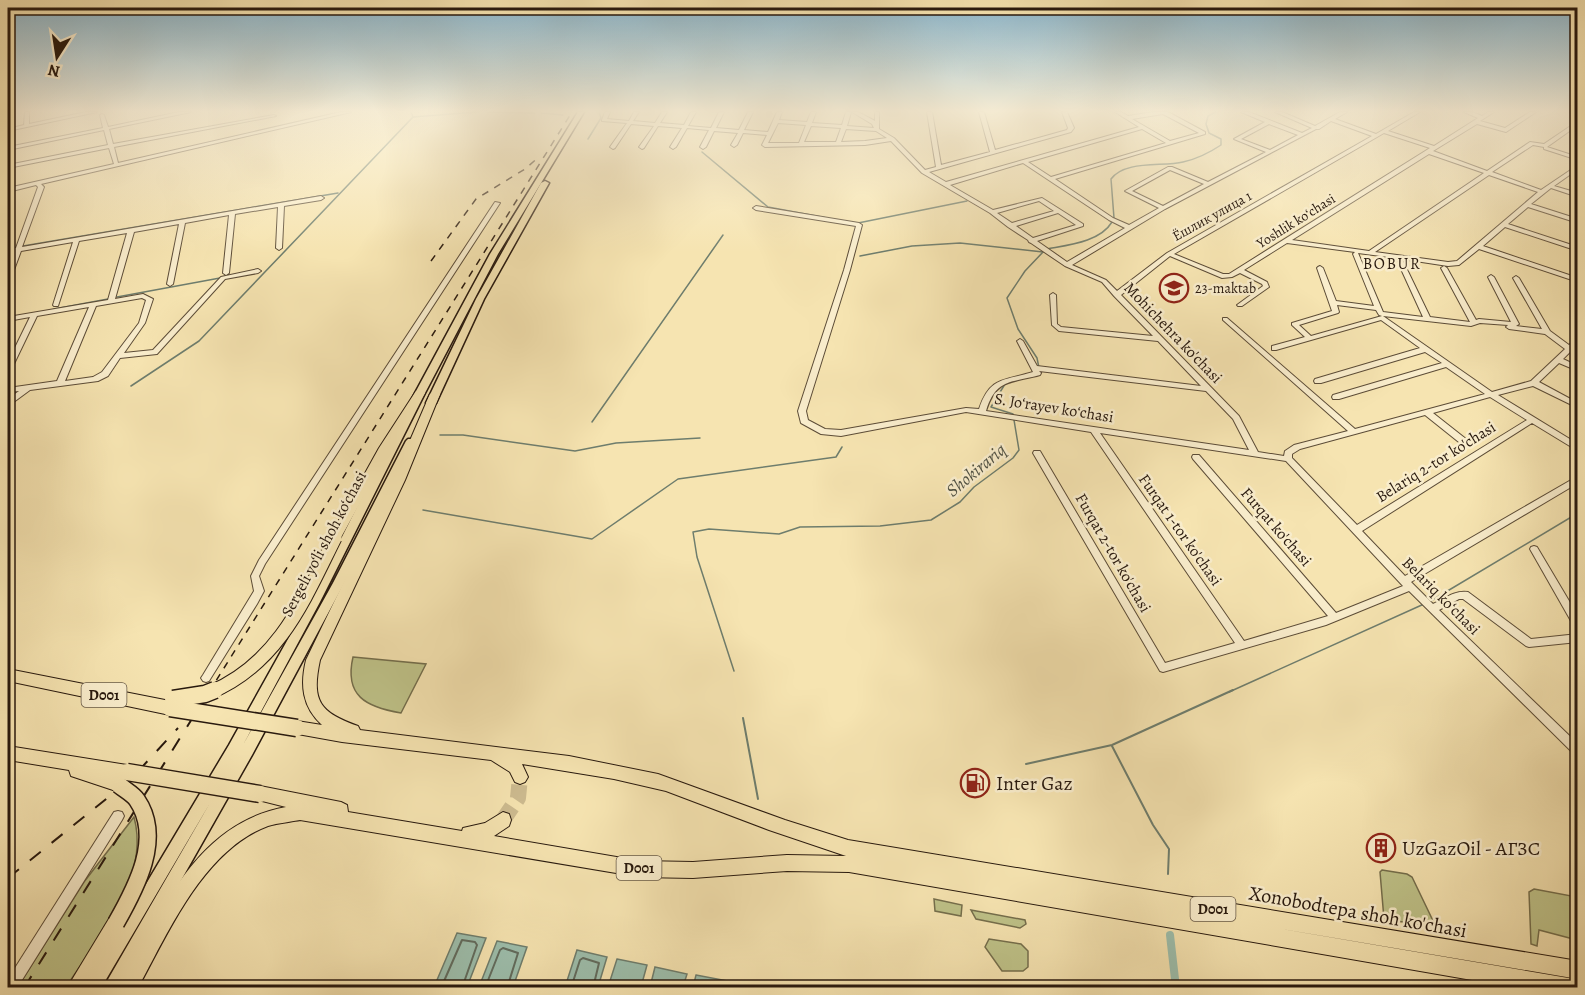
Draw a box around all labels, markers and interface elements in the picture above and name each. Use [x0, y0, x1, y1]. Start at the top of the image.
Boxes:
north arrow [27, 27, 87, 87]
text: N [46, 59, 62, 83]
street label: Ёшлик улица 1 [1169, 186, 1255, 246]
street label: Yoshlik koʻchasi [1252, 189, 1339, 253]
district label: BOBUR [1363, 253, 1421, 275]
school or university icon: 23-maktab [1158, 272, 1190, 304]
street label: Mohichehra ko'chasi [1119, 277, 1227, 389]
place label: 23-maktab [1195, 279, 1256, 298]
street label: S. Joʻrayev koʻchasi [993, 388, 1115, 428]
street label: Belariq 2-tor ko'chasi [1372, 416, 1500, 508]
water label: Shokirariq [941, 438, 1011, 502]
street label: Sergeli yo‘li shoh ko‘chasi [276, 467, 372, 621]
street label: Furqat 1-tor ko'chasi [1133, 470, 1227, 590]
street label: Furqat ko'chasi [1235, 483, 1317, 571]
street label: Furqat 2-tor ko'chasi [1070, 489, 1156, 617]
street label: Belariq koʻchasi [1397, 552, 1485, 640]
road number: D001 [82, 683, 126, 707]
fuel station icon: Inter Gaz [959, 767, 991, 799]
place label: Inter Gaz [996, 770, 1073, 797]
building icon: UzGazOil - АГЗС [1365, 832, 1397, 864]
place label: UzGazOil - АГЗС [1402, 835, 1540, 862]
road number: D001 [616, 856, 662, 880]
street label: Xonobodtepa shoh ko'chasi [1247, 880, 1469, 944]
road number: D001 [1190, 897, 1236, 921]

